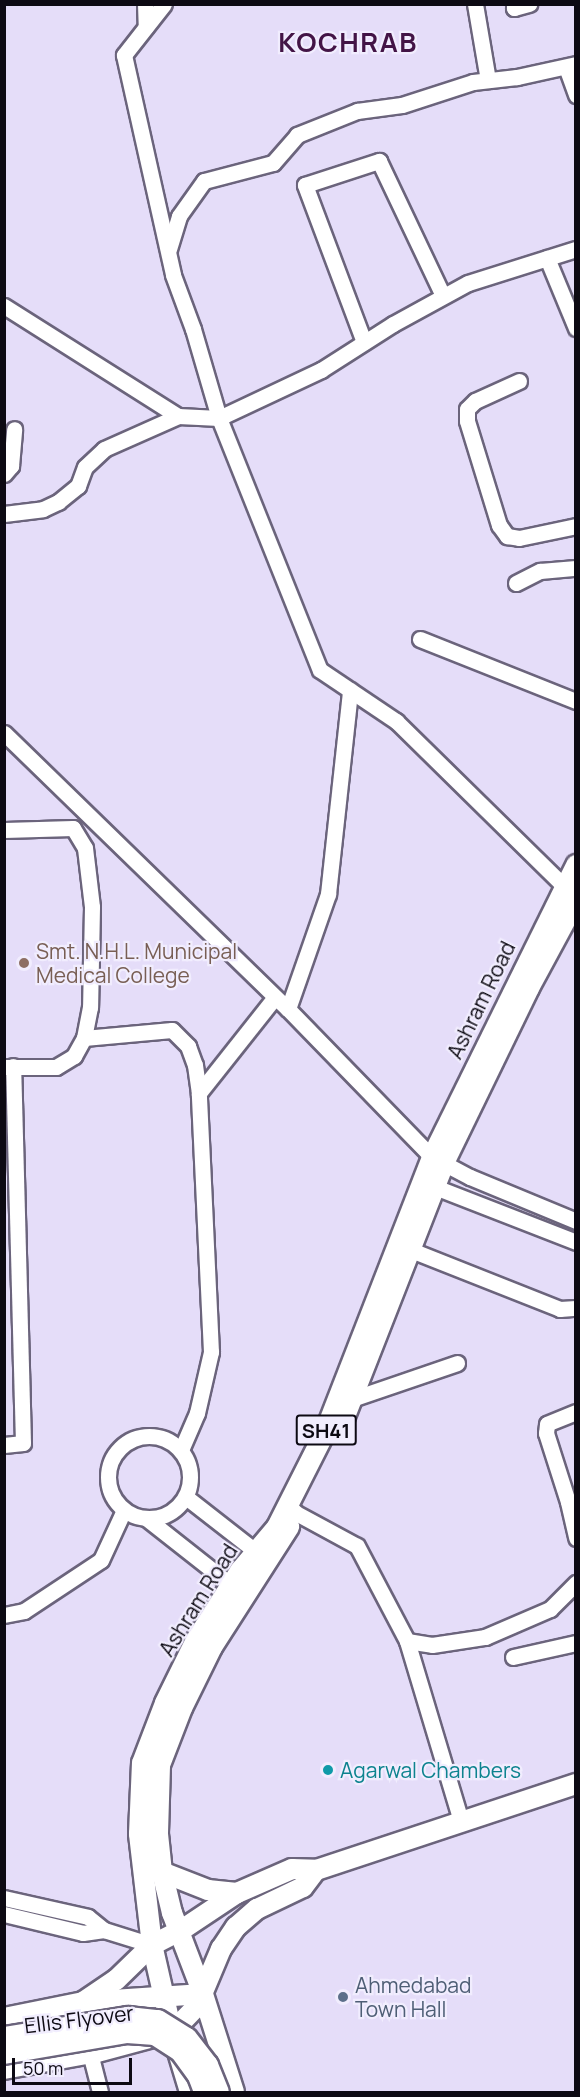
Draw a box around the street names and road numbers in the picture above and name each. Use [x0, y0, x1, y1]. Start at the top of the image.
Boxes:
street label: Ashram Road [442, 937, 520, 1063]
road number: SH41 [294, 1413, 358, 1447]
street label: Ashram Road [154, 1539, 242, 1661]
street label: Ellis Flyover [23, 2000, 135, 2038]

